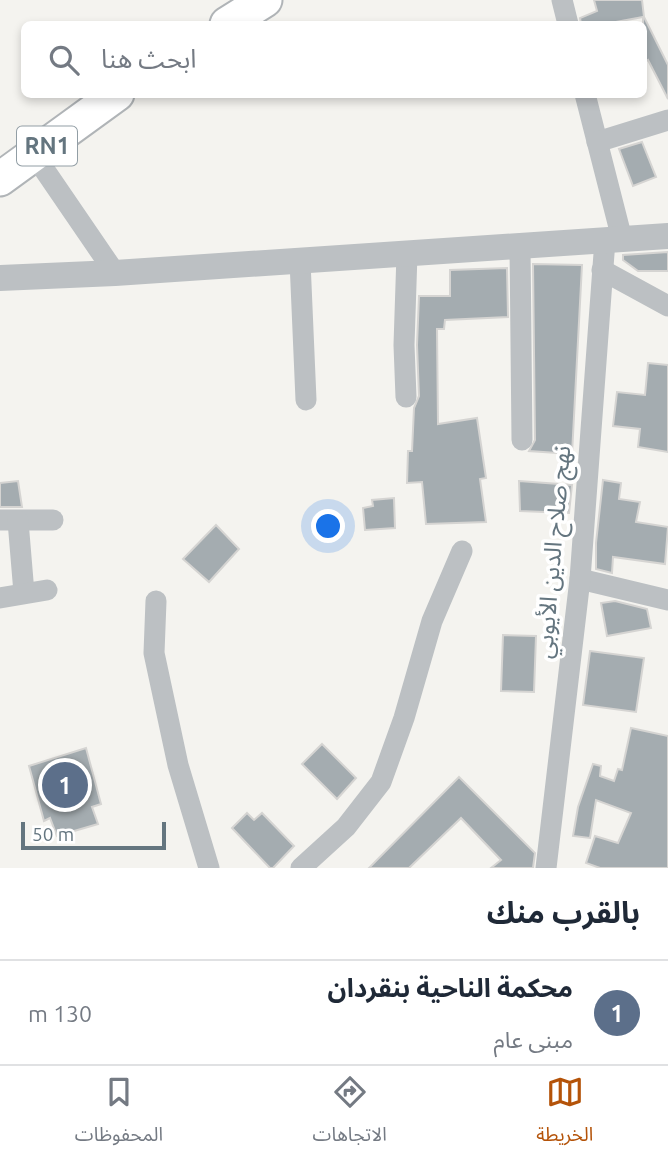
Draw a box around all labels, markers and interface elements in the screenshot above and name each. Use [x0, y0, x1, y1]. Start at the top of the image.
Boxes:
search box [21, 21, 647, 98]
icon: search [45, 41, 83, 79]
text: ابحث هنا [101, 44, 197, 73]
road number: RN1 [17, 127, 77, 166]
street label: نهج صلاح الدين الأيوبي [530, 444, 581, 660]
your location [311, 509, 345, 543]
pin: 1 [42, 759, 88, 811]
scale bar [21, 819, 166, 851]
text: 50 m [32, 823, 74, 845]
text: بالقرب منك [487, 895, 640, 929]
text: محكمة الناحية بنقردان [327, 973, 573, 1002]
text: 130 m [28, 1001, 92, 1026]
text: 1 [611, 1001, 624, 1026]
text: مبنى عام [494, 1027, 573, 1052]
tab: المحفوظات [75, 1073, 163, 1155]
tab: الاتجاهات [313, 1073, 387, 1155]
tab: الخريطة [536, 1073, 593, 1155]

